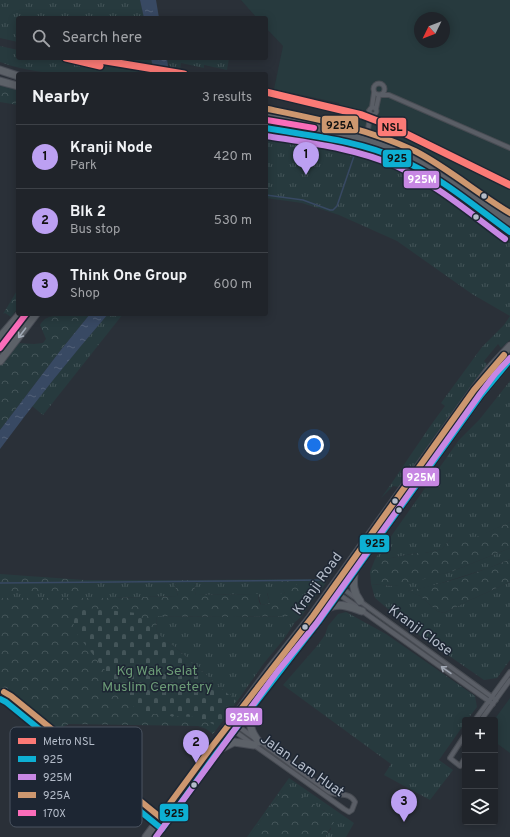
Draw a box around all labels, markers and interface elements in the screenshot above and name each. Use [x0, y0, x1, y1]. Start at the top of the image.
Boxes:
north arrow [414, 12, 450, 48]
search box [16, 16, 268, 60]
icon: search [30, 27, 52, 49]
text: Search here [62, 29, 142, 48]
text: Nearby [32, 87, 89, 109]
text: 3 results [202, 90, 252, 106]
line badge: 925A [321, 115, 359, 134]
line badge: NSL [377, 117, 407, 137]
text: 925A [326, 119, 354, 133]
text: NSL [382, 121, 403, 135]
text: Kranji Node [70, 139, 153, 158]
pin: 1 [293, 142, 319, 175]
text: 1 [42, 149, 48, 165]
text: 420 m [214, 149, 252, 165]
line badge: 925 [382, 149, 412, 168]
text: 925 [387, 152, 407, 166]
text: Park [70, 158, 97, 174]
line badge: 925M [403, 170, 440, 189]
text: 925M [407, 173, 437, 187]
unlabelled marker [479, 191, 489, 201]
text: Blk 2 [70, 203, 106, 222]
unlabelled marker [471, 212, 481, 222]
text: 2 [41, 213, 49, 229]
text: 530 m [214, 213, 252, 229]
text: Bus stop [70, 222, 120, 238]
text: Think One Group [70, 267, 187, 286]
text: 3 [41, 277, 49, 293]
text: 600 m [214, 277, 252, 293]
text: Shop [70, 286, 100, 302]
one-way arrow [18, 327, 26, 338]
your location [304, 435, 324, 455]
line badge: 925M [402, 467, 440, 487]
text: 925M [406, 471, 436, 485]
unlabelled marker [390, 496, 400, 506]
unlabelled marker [394, 505, 404, 515]
line badge: 925 [359, 534, 390, 553]
text: 925 [365, 537, 385, 551]
street label: Kranji Road [290, 549, 346, 619]
street label: Kranji Close [385, 602, 455, 660]
unlabelled marker [300, 622, 310, 632]
park label: Kg Wak Selat Muslim Cemetery [102, 663, 212, 696]
one-way arrow [441, 666, 452, 674]
line badge: 925M [225, 707, 263, 726]
text: 925M [229, 711, 259, 725]
map controls [462, 717, 498, 825]
button: + [462, 717, 498, 753]
legend [10, 727, 142, 827]
pin: 2 [183, 730, 209, 763]
street label: Jalan Lam Huat [257, 731, 347, 801]
text: Metro NSL [43, 735, 95, 749]
text: 925 [43, 753, 63, 767]
button: − [462, 753, 498, 789]
text: 925M [43, 771, 72, 785]
unlabelled marker [189, 780, 199, 790]
text: 925A [43, 789, 70, 803]
pin: 3 [391, 789, 417, 822]
button: layers [462, 789, 498, 825]
line badge: 925 [159, 803, 189, 822]
text: 170X [43, 807, 66, 821]
text: 925 [164, 807, 184, 821]

